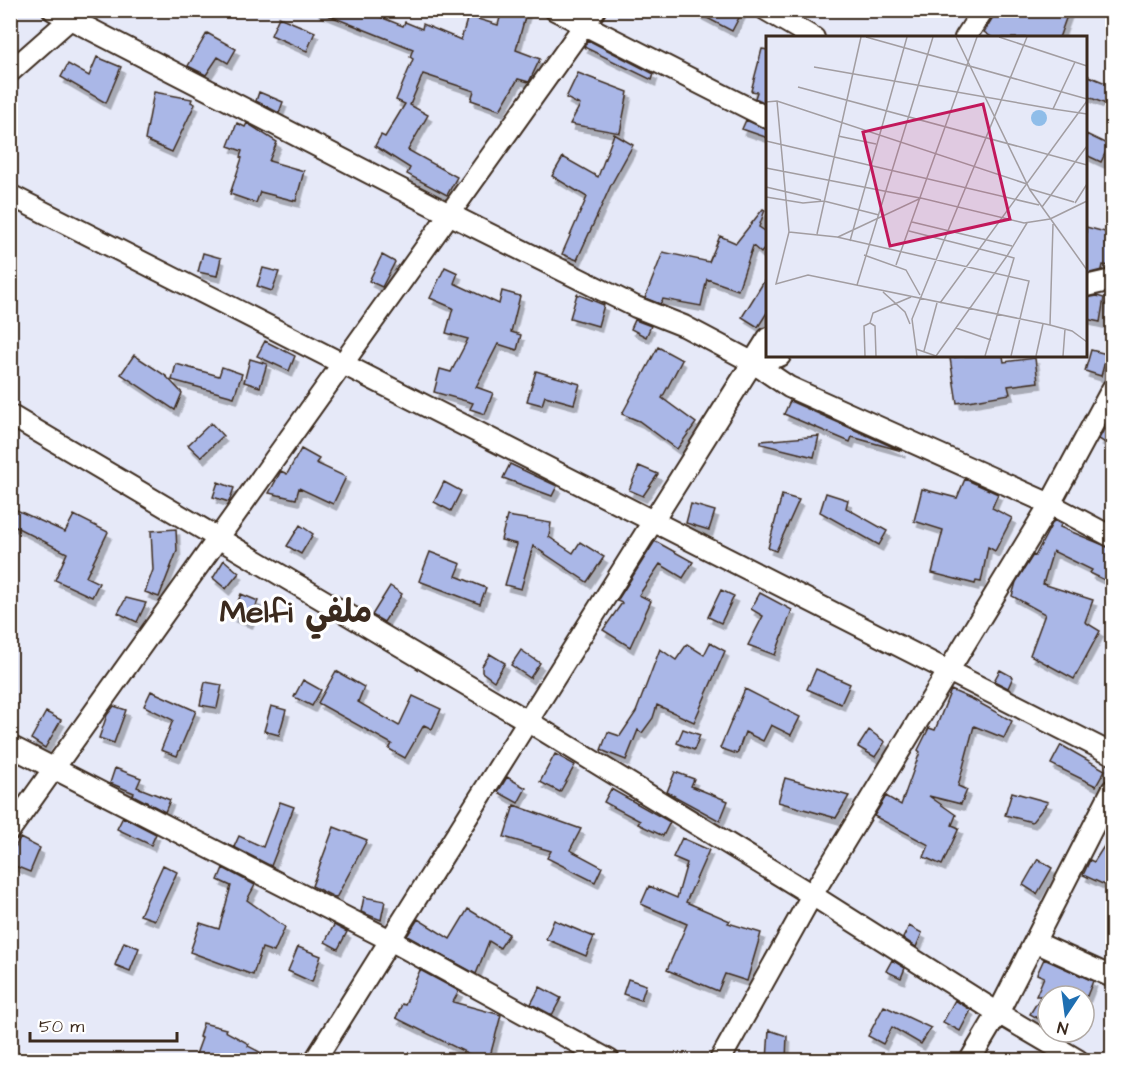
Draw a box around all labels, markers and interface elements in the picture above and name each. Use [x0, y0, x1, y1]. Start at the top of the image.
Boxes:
inset map [766, 36, 1087, 357]
district label: Melfi ملفي [220, 590, 372, 640]
north arrow [1036, 984, 1096, 1044]
scale bar [30, 1005, 177, 1043]
text: 50 m [39, 1014, 84, 1039]
text: N [1055, 1016, 1070, 1039]

